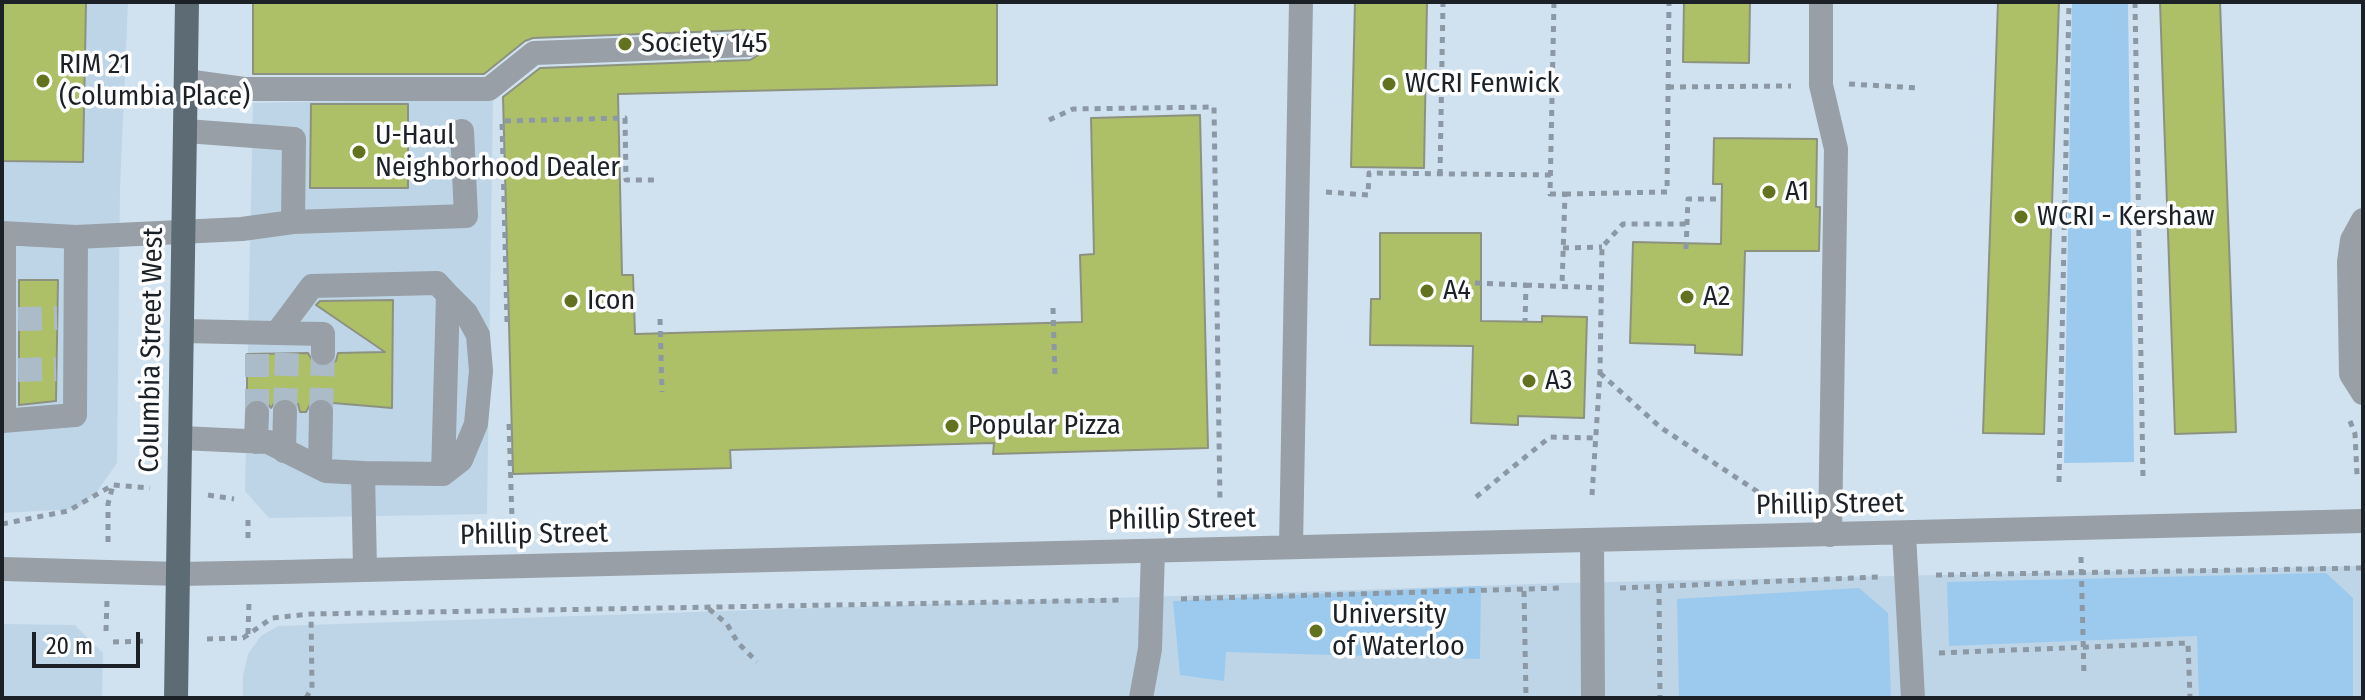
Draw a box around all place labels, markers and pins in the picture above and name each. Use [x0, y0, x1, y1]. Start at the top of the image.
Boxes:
place label: Society 145 [641, 27, 768, 61]
marker: Society 145 [616, 35, 634, 53]
place label: RIM 21 (Columbia Place) [59, 48, 250, 114]
place label: WCRI Fenwick [1405, 67, 1560, 101]
marker: RIM 21 (Columbia Place) [34, 72, 52, 90]
marker: WCRI Fenwick [1380, 75, 1398, 93]
place label: U-Haul Neighborhood Dealer [375, 119, 620, 185]
marker: U-Haul Neighborhood Dealer [350, 143, 368, 161]
place label: A1 [1785, 175, 1809, 209]
marker: A1 [1760, 183, 1778, 201]
place label: WCRI - Kershaw [2037, 200, 2215, 234]
marker: WCRI - Kershaw [2012, 208, 2030, 226]
place label: A4 [1443, 274, 1471, 308]
place label: A2 [1703, 280, 1730, 314]
marker: A4 [1418, 282, 1436, 300]
place label: Icon [587, 284, 635, 318]
marker: A2 [1678, 288, 1696, 306]
marker: Icon [562, 292, 580, 310]
place label: A3 [1545, 364, 1572, 398]
marker: A3 [1520, 372, 1538, 390]
place label: Popular Pizza [968, 409, 1121, 443]
marker: Popular Pizza [943, 417, 961, 435]
place label: University of Waterloo [1332, 598, 1465, 664]
marker: University of Waterloo [1307, 622, 1325, 640]

